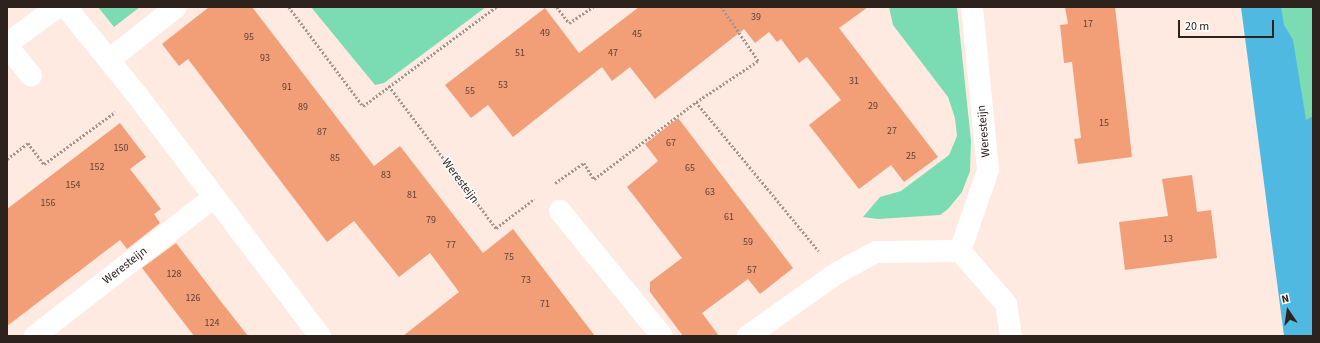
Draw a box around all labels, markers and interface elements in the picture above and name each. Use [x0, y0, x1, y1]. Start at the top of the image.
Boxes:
house number: 39 [751, 12, 761, 24]
scale bar [1180, 12, 1276, 38]
text: 20 m [1185, 18, 1209, 35]
house number: 17 [1083, 19, 1093, 31]
house number: 49 [540, 28, 550, 40]
house number: 45 [632, 29, 642, 41]
house number: 95 [244, 32, 254, 44]
house number: 51 [515, 48, 525, 60]
house number: 47 [608, 48, 618, 60]
house number: 93 [260, 53, 270, 65]
house number: 31 [849, 76, 859, 88]
house number: 53 [498, 80, 508, 92]
house number: 91 [282, 82, 292, 94]
house number: 55 [465, 86, 475, 98]
house number: 29 [868, 101, 878, 113]
house number: 89 [298, 102, 308, 114]
street label: Weresteijn [975, 104, 993, 158]
house number: 15 [1099, 118, 1109, 130]
house number: 27 [887, 126, 897, 138]
house number: 87 [317, 127, 327, 139]
house number: 67 [666, 138, 676, 150]
house number: 150 [114, 143, 128, 155]
house number: 25 [906, 151, 916, 163]
house number: 85 [330, 153, 340, 165]
street label: Weresteijn [438, 156, 482, 206]
house number: 152 [90, 162, 104, 174]
house number: 65 [685, 163, 695, 175]
house number: 83 [381, 170, 391, 182]
house number: 154 [66, 180, 80, 192]
house number: 63 [705, 187, 715, 199]
house number: 81 [407, 190, 417, 202]
house number: 156 [41, 198, 55, 210]
house number: 61 [724, 212, 734, 224]
house number: 79 [426, 215, 436, 227]
house number: 13 [1163, 234, 1173, 246]
house number: 59 [743, 237, 753, 249]
house number: 77 [446, 240, 456, 252]
street label: Weresteijn [100, 244, 150, 288]
house number: 75 [504, 252, 514, 264]
house number: 57 [747, 265, 757, 277]
house number: 128 [167, 269, 181, 281]
house number: 73 [521, 275, 531, 287]
north arrow [1268, 291, 1308, 331]
text: N [1280, 291, 1290, 307]
house number: 126 [186, 293, 200, 305]
house number: 71 [540, 299, 550, 311]
house number: 124 [205, 318, 219, 330]

